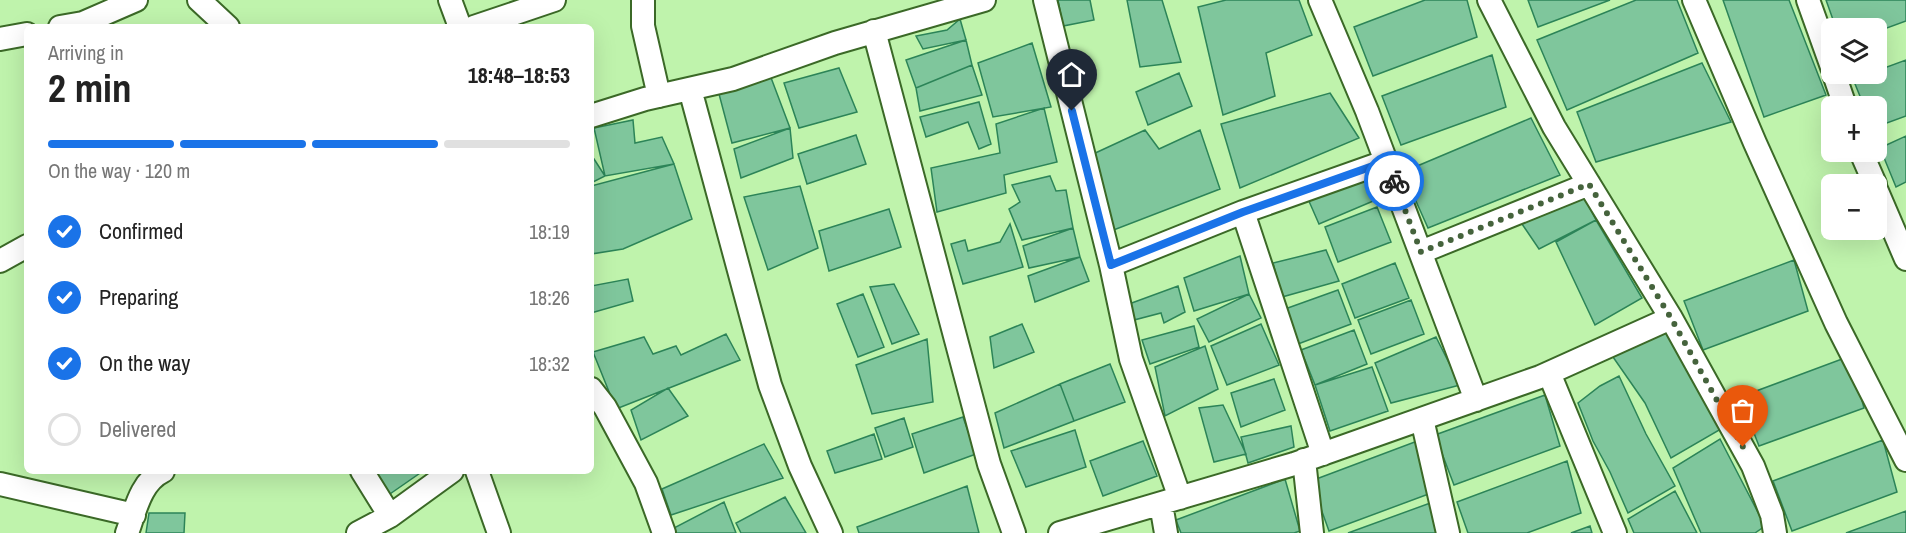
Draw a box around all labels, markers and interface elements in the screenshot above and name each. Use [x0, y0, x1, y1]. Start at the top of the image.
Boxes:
map controls [1821, 18, 1887, 240]
button: layers [1821, 18, 1887, 84]
text: Arriving in [48, 39, 124, 66]
pin [1046, 49, 1097, 111]
icon: home [1055, 58, 1088, 91]
text: 18:48–18:53 [468, 60, 570, 90]
text: 2 min [48, 62, 132, 114]
button: + [1821, 96, 1887, 162]
courier [1364, 151, 1424, 211]
text: On the way · 120 m [48, 157, 190, 184]
icon: bike [1378, 165, 1411, 198]
button: − [1821, 174, 1887, 240]
icon: check [48, 215, 81, 248]
text: Confirmed [99, 216, 183, 246]
text: 18:19 [529, 218, 570, 245]
icon: check [48, 281, 81, 314]
text: Preparing [99, 282, 178, 312]
text: 18:26 [529, 284, 570, 311]
icon: check [48, 347, 81, 380]
text: On the way [99, 348, 190, 378]
text: 18:32 [529, 350, 570, 377]
pin [1717, 385, 1768, 447]
icon: bag [1726, 394, 1759, 427]
text: Delivered [99, 414, 176, 444]

